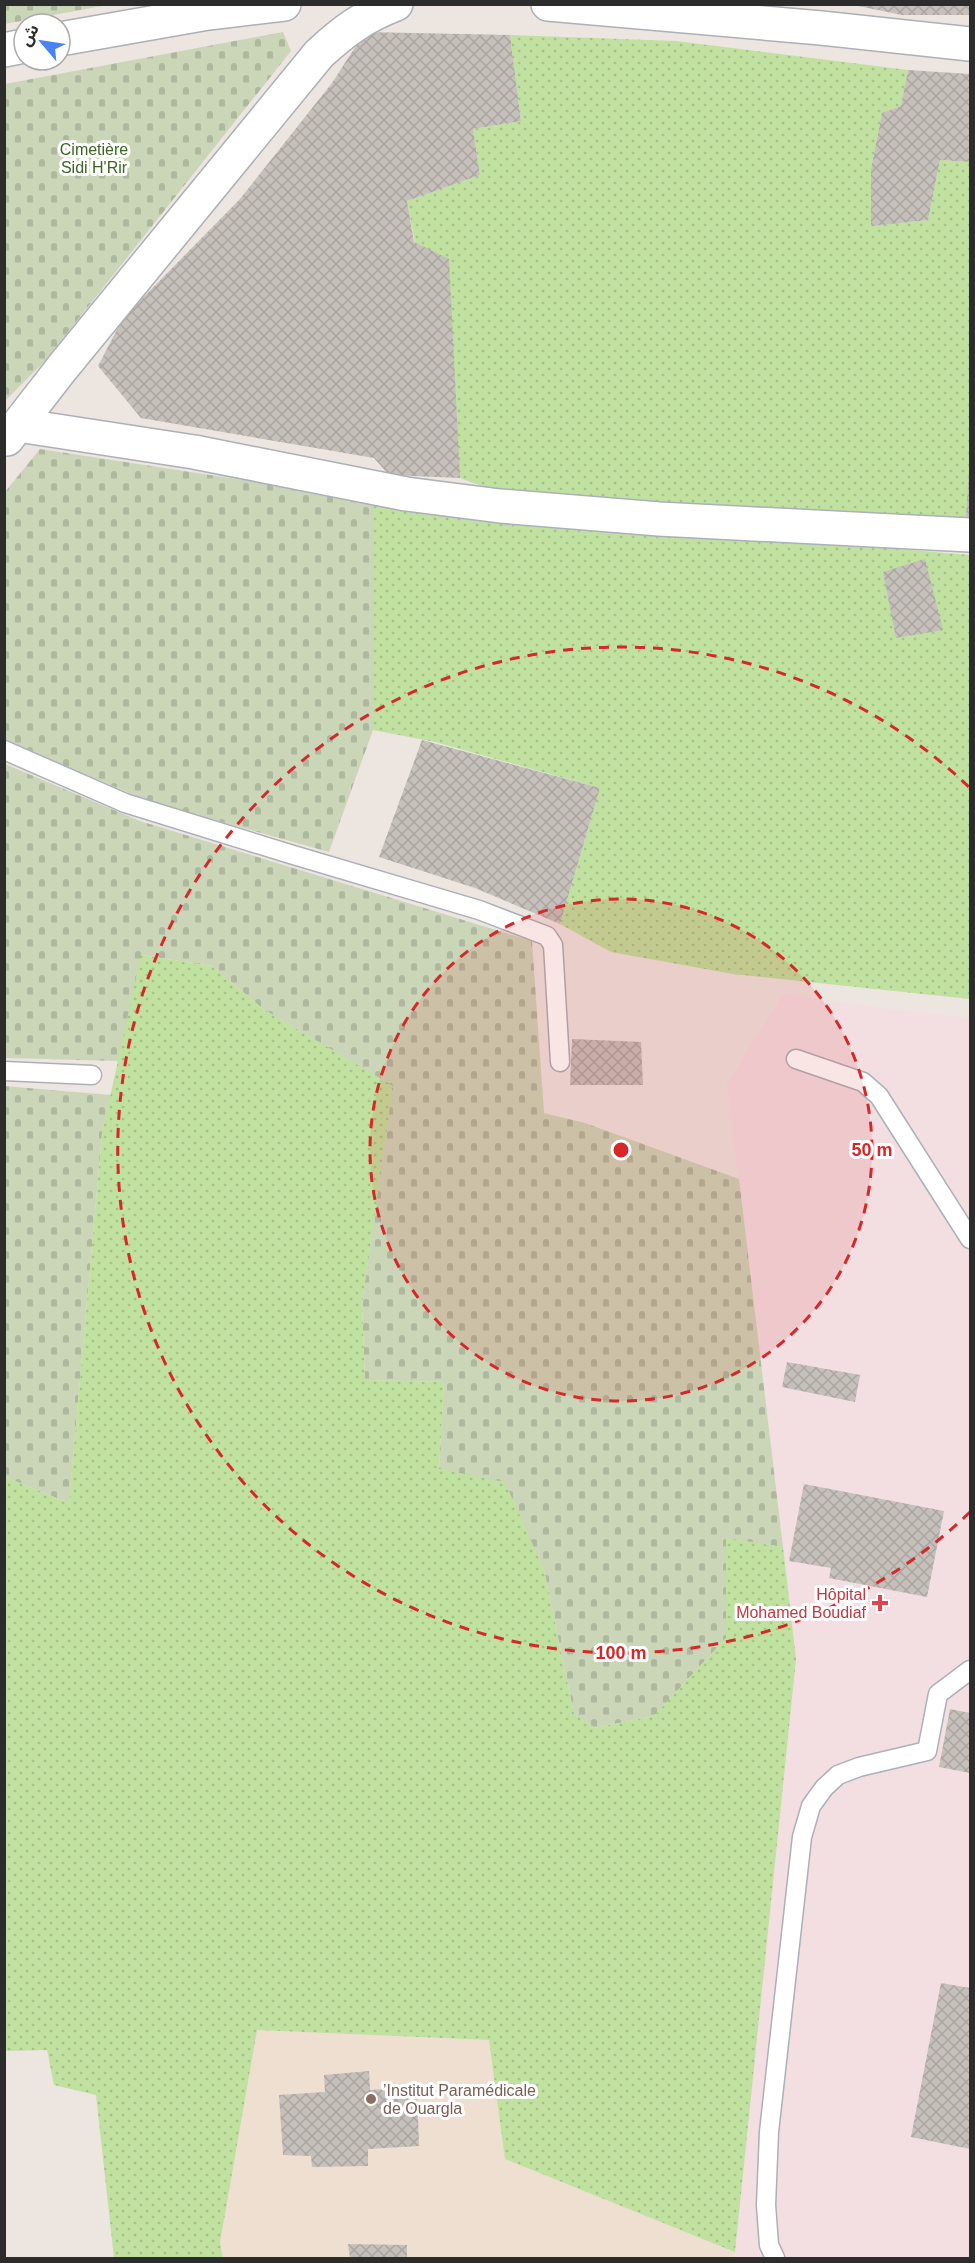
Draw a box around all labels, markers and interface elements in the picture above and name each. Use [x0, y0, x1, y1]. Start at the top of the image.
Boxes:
north arrow [12, 12, 72, 72]
text: ش [17, 21, 43, 49]
park label: Cimetière Sidi H'Rir [60, 141, 128, 176]
centre of rings [611, 1140, 631, 1160]
text: 50 m [851, 1140, 893, 1160]
place label: Hôpital Mohamed Boudiaf [736, 1586, 867, 1621]
marker: Hôpital Mohamed Boudiaf [871, 1594, 889, 1612]
text: 100 m [595, 1643, 647, 1663]
place label: ’Institut Paramédicale de Ouargla [383, 2082, 536, 2117]
marker: ’Institut Paramédicale de Ouargla [364, 2092, 378, 2106]

